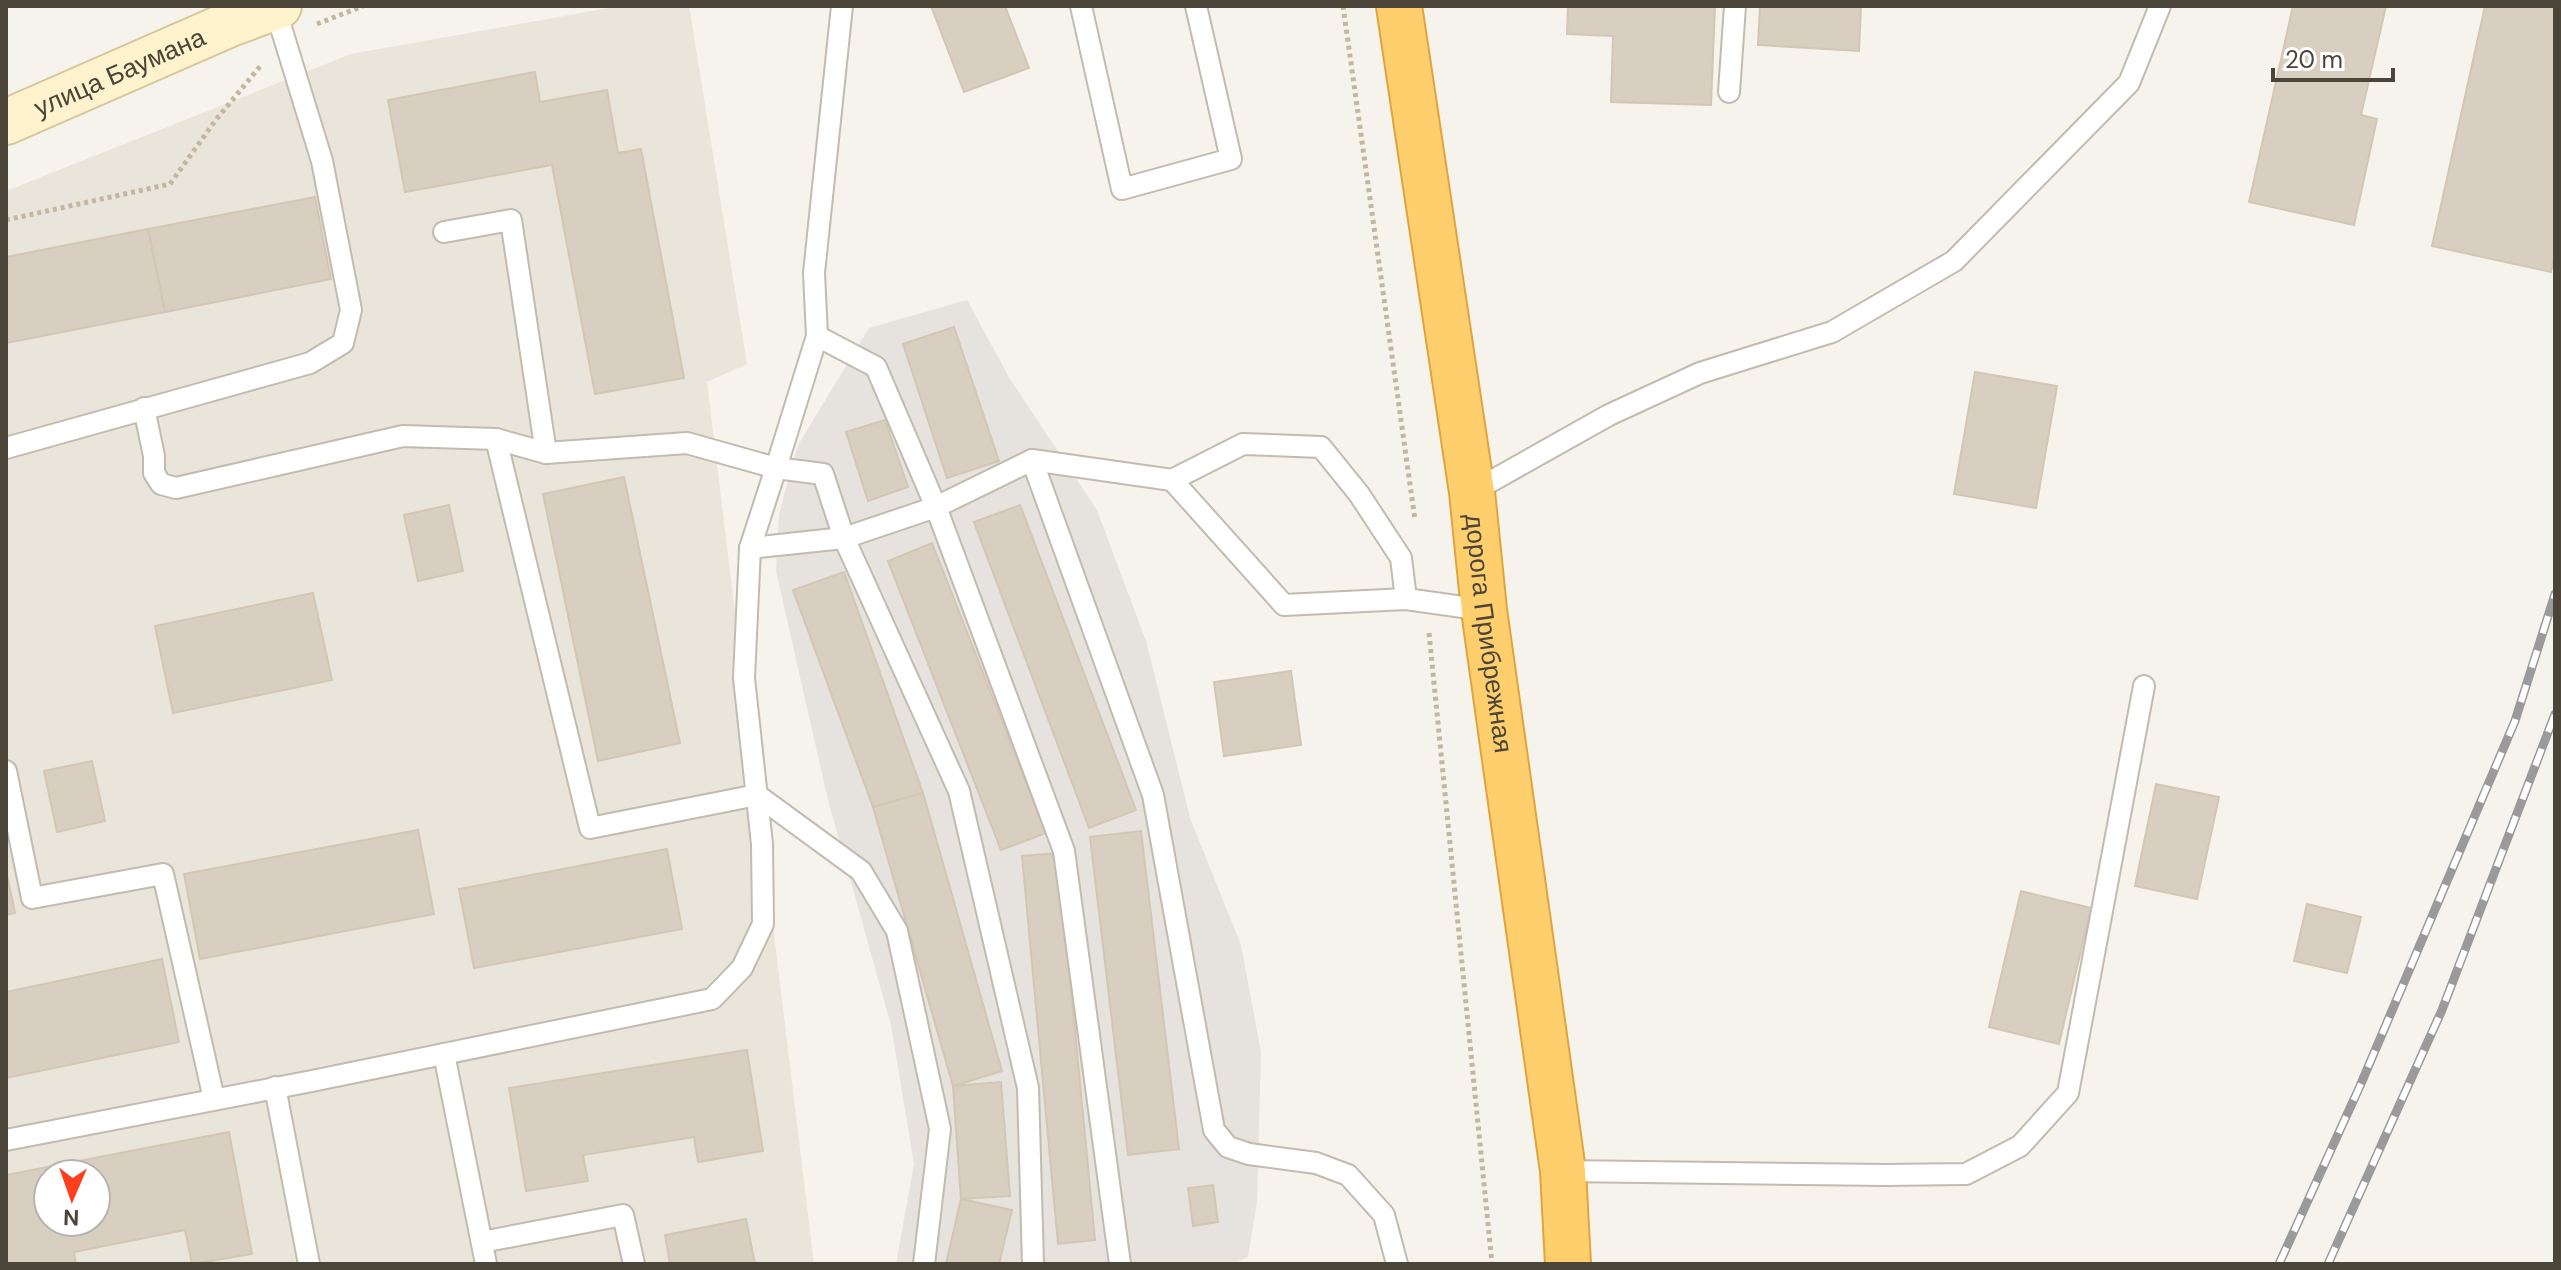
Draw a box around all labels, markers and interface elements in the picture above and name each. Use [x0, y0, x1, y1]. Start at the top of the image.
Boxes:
street label: улица Баумана [29, 20, 211, 125]
scale bar [2273, 32, 2393, 82]
text: 20 m [2285, 44, 2343, 75]
street label: дорога Прибрежная [1457, 512, 1521, 755]
north arrow [32, 1158, 112, 1238]
text: N [63, 1203, 80, 1232]

